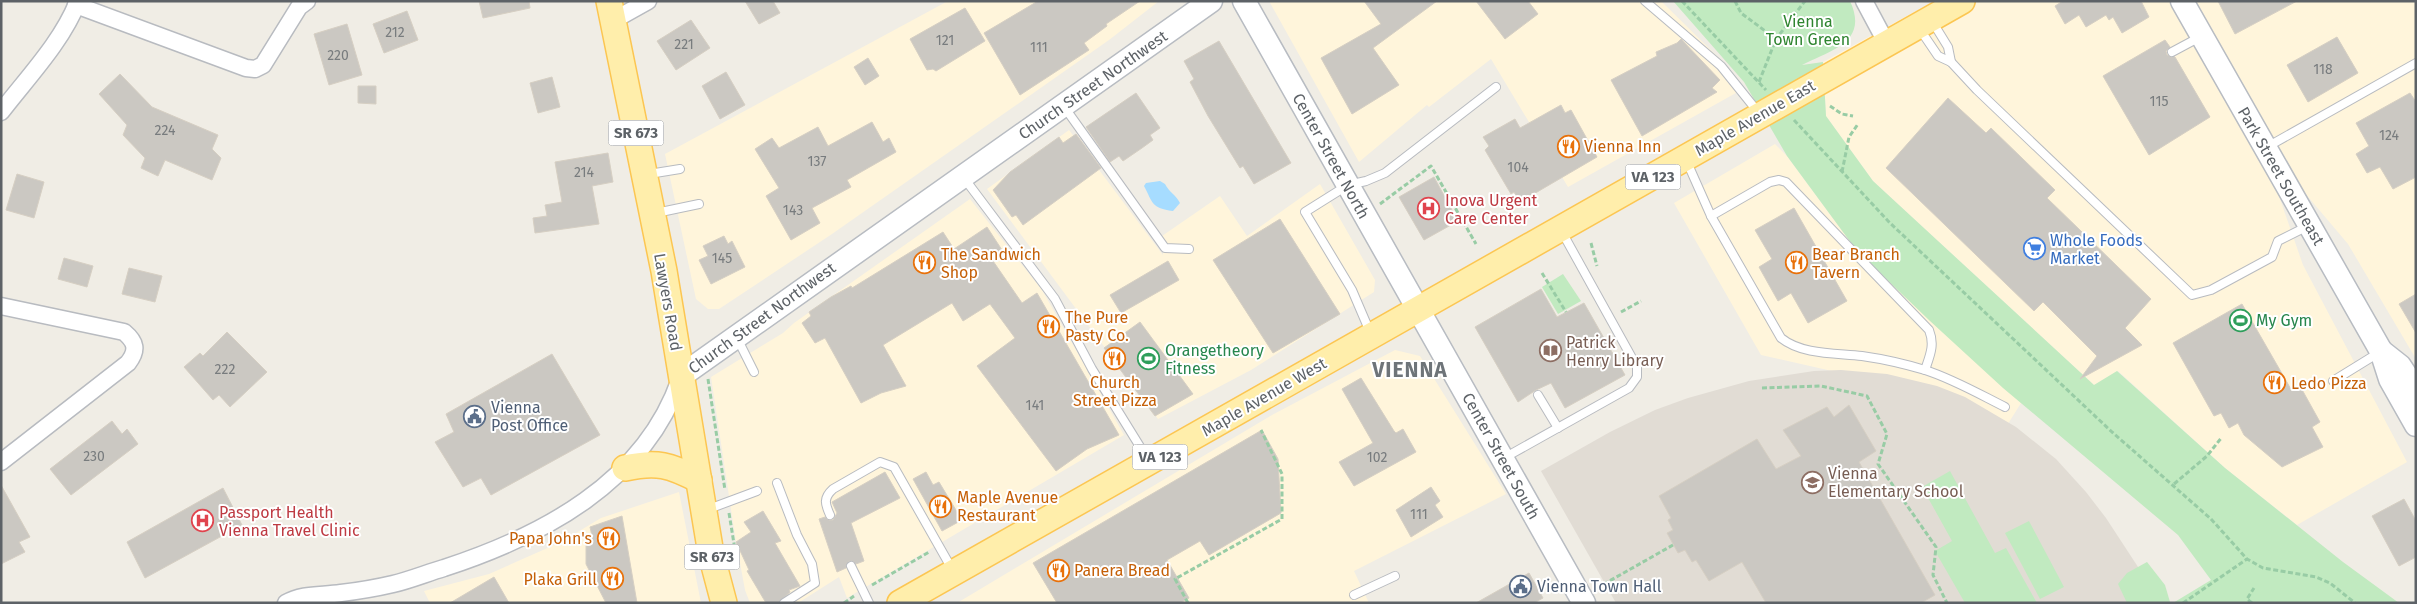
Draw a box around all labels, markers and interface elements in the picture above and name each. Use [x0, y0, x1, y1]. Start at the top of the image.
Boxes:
park label: Vienna Town Green [1766, 12, 1850, 49]
house number: 212 [385, 24, 405, 41]
street label: Church Street Northwest [1015, 26, 1171, 144]
house number: 121 [936, 32, 954, 49]
house number: 221 [674, 36, 694, 53]
house number: 111 [1030, 39, 1048, 56]
house number: 220 [327, 47, 349, 64]
house number: 118 [2313, 61, 2333, 78]
street label: Maple Avenue East [1691, 76, 1819, 160]
street label: Center Street North [1289, 90, 1373, 222]
house number: 115 [2150, 93, 2168, 110]
street label: Park Street Southeast [2234, 104, 2328, 249]
road number: SR 673 [608, 120, 664, 146]
house number: 224 [155, 122, 176, 139]
house number: 124 [2379, 127, 2400, 144]
restaurant icon: Vienna Inn [1556, 134, 1580, 158]
place label: Vienna Inn [1584, 137, 1661, 156]
house number: 137 [807, 153, 827, 170]
house number: 104 [1507, 159, 1529, 176]
house number: 214 [574, 164, 595, 181]
road number: VA 123 [1626, 164, 1680, 190]
place label: Inova Urgent Care Center [1445, 191, 1538, 228]
hospital icon: Inova Urgent Care Center [1417, 197, 1441, 221]
house number: 143 [783, 202, 803, 219]
place label: Whole Foods Market [2050, 231, 2143, 268]
supermarket icon: Whole Foods Market [2022, 237, 2046, 261]
place label: The Sandwich Shop [941, 245, 1041, 282]
place label: Bear Branch Tavern [1812, 245, 1900, 282]
house number: 145 [712, 250, 732, 267]
restaurant icon: The Sandwich Shop [913, 251, 937, 275]
restaurant icon: Bear Branch Tavern [1784, 251, 1808, 275]
street label: Lawyers Road [650, 252, 686, 352]
street label: Church Street Northwest [685, 258, 839, 378]
place label: The Pure Pasty Co. [1065, 308, 1129, 345]
sports icon: My Gym [2228, 308, 2252, 332]
place label: My Gym [2256, 311, 2312, 330]
restaurant icon: The Pure Pasty Co. [1037, 314, 1061, 338]
place label: Patrick Henry Library [1566, 333, 1664, 370]
library icon: Patrick Henry Library [1538, 339, 1562, 363]
place label: Orangetheory Fitness [1165, 341, 1264, 378]
restaurant icon: Church Street Pizza [1103, 346, 1127, 370]
sports icon: Orangetheory Fitness [1137, 347, 1161, 371]
street label: Maple Avenue West [1198, 354, 1330, 440]
district label: VIENNA [1371, 357, 1448, 383]
house number: 222 [215, 361, 235, 378]
restaurant icon: Ledo Pizza [2263, 371, 2287, 395]
place label: Church Street Pizza [1073, 373, 1157, 410]
place label: Ledo Pizza [2291, 374, 2367, 393]
street label: Center Street South [1458, 389, 1544, 523]
house number: 141 [1026, 397, 1044, 414]
place label: Vienna Post Office [491, 398, 568, 435]
public building icon: Vienna Post Office [463, 404, 487, 428]
road number: VA 123 [1132, 444, 1188, 470]
house number: 230 [83, 448, 105, 465]
house number: 102 [1367, 449, 1387, 466]
place label: Vienna Elementary School [1828, 464, 1964, 501]
school or university icon: Vienna Elementary School [1800, 470, 1824, 494]
place label: Maple Avenue Restaurant [957, 488, 1058, 525]
restaurant icon: Maple Avenue Restaurant [929, 494, 953, 518]
place label: Passport Health Vienna Travel Clinic [219, 503, 360, 540]
house number: 111 [1410, 506, 1428, 523]
hospital icon: Passport Health Vienna Travel Clinic [191, 509, 215, 533]
restaurant icon: Papa John's [596, 526, 620, 550]
place label: Papa John's [509, 529, 592, 548]
road number: SR 673 [684, 544, 740, 570]
restaurant icon: Panera Bread [1046, 558, 1070, 582]
place label: Panera Bread [1074, 561, 1170, 580]
restaurant icon: Plaka Grill [601, 567, 625, 591]
place label: Plaka Grill [523, 570, 597, 589]
public building icon: Vienna Town Hall [1509, 574, 1533, 598]
place label: Vienna Town Hall [1537, 577, 1662, 596]

